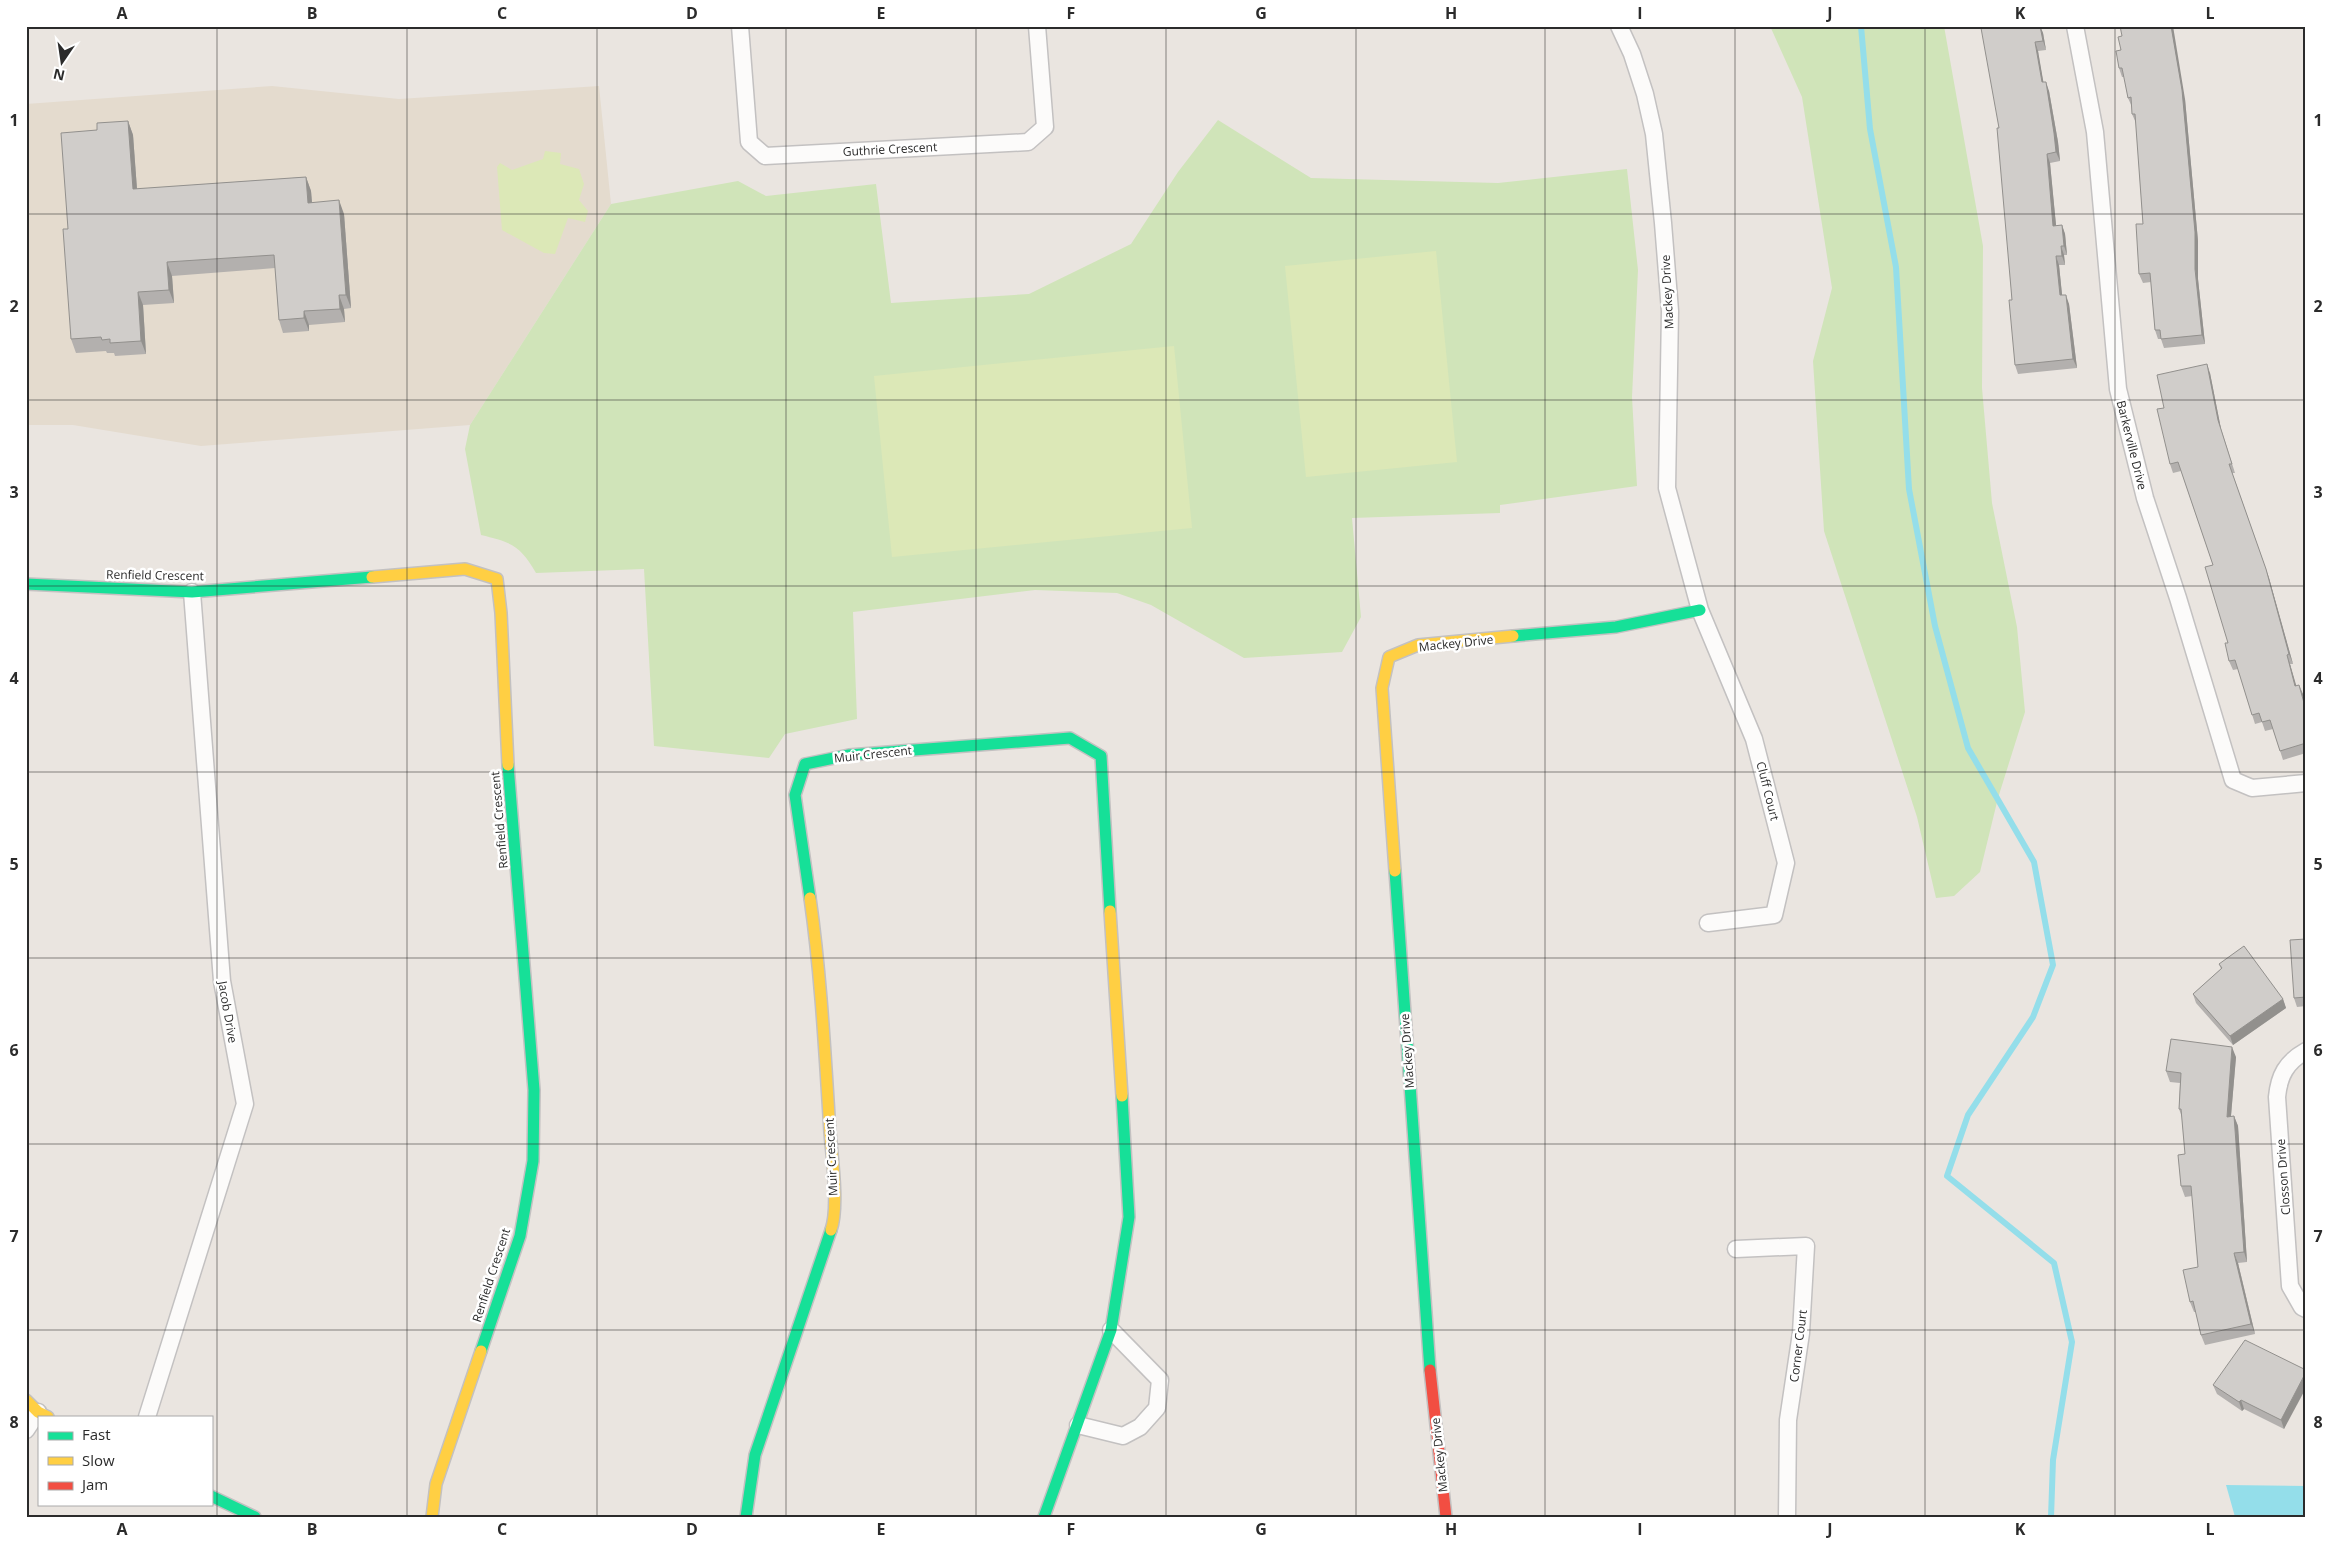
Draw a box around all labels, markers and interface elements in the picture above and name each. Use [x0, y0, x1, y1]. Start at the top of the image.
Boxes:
text: A [116, 2, 128, 24]
text: B [307, 2, 317, 24]
text: C [497, 2, 507, 24]
text: D [686, 2, 698, 24]
text: E [877, 2, 886, 24]
text: F [1067, 2, 1075, 24]
text: G [1255, 2, 1267, 24]
text: H [1445, 2, 1457, 24]
text: I [1637, 2, 1643, 24]
text: J [1825, 2, 1833, 24]
text: K [2015, 2, 2026, 24]
text: L [2205, 2, 2215, 24]
north arrow [38, 38, 88, 88]
text: N [51, 65, 67, 86]
text: 1 [9, 109, 19, 131]
text: 1 [2313, 109, 2323, 131]
street label: Guthrie Crescent [842, 138, 938, 160]
street label: Mackey Drive [1657, 254, 1677, 330]
text: 2 [9, 295, 19, 317]
text: 2 [2313, 295, 2323, 317]
street label: Barkerville Drive [2113, 399, 2151, 492]
text: 3 [9, 481, 19, 503]
text: 3 [2313, 481, 2323, 503]
street label: Renfield Crescent [106, 566, 204, 584]
street label: Mackey Drive [1418, 631, 1494, 655]
text: 4 [9, 667, 19, 689]
text: 4 [2313, 667, 2323, 689]
street label: Muir Crescent [833, 741, 913, 767]
street label: Cluff Court [1752, 760, 1784, 822]
street label: Renfield Crescent [486, 771, 512, 869]
text: 5 [9, 853, 19, 875]
text: 5 [2313, 853, 2323, 875]
street label: Jacob Drive [214, 979, 242, 1045]
street label: Mackey Drive [1396, 1013, 1418, 1089]
text: 6 [9, 1039, 19, 1061]
text: 6 [2313, 1039, 2323, 1061]
street label: Muir Crescent [820, 1117, 842, 1197]
street label: Closson Drive [2272, 1138, 2294, 1216]
text: 7 [9, 1225, 19, 1247]
text: 7 [2313, 1225, 2323, 1247]
street label: Renfield Crescent [468, 1226, 514, 1324]
street label: Corner Court [1785, 1309, 1811, 1383]
text: 8 [9, 1411, 19, 1433]
text: 8 [2313, 1411, 2323, 1433]
legend [38, 1416, 212, 1506]
street label: Mackey Drive [1427, 1417, 1451, 1493]
text: Fast [82, 1424, 111, 1444]
text: Slow [82, 1450, 115, 1470]
text: Jam [80, 1474, 108, 1494]
text: A [116, 1518, 128, 1540]
text: B [307, 1518, 317, 1540]
text: C [497, 1518, 507, 1540]
text: D [686, 1518, 698, 1540]
text: E [877, 1518, 886, 1540]
text: F [1067, 1518, 1075, 1540]
text: G [1255, 1518, 1267, 1540]
text: H [1445, 1518, 1457, 1540]
text: I [1637, 1518, 1643, 1540]
text: J [1825, 1518, 1833, 1540]
text: K [2015, 1518, 2026, 1540]
text: L [2205, 1518, 2215, 1540]

